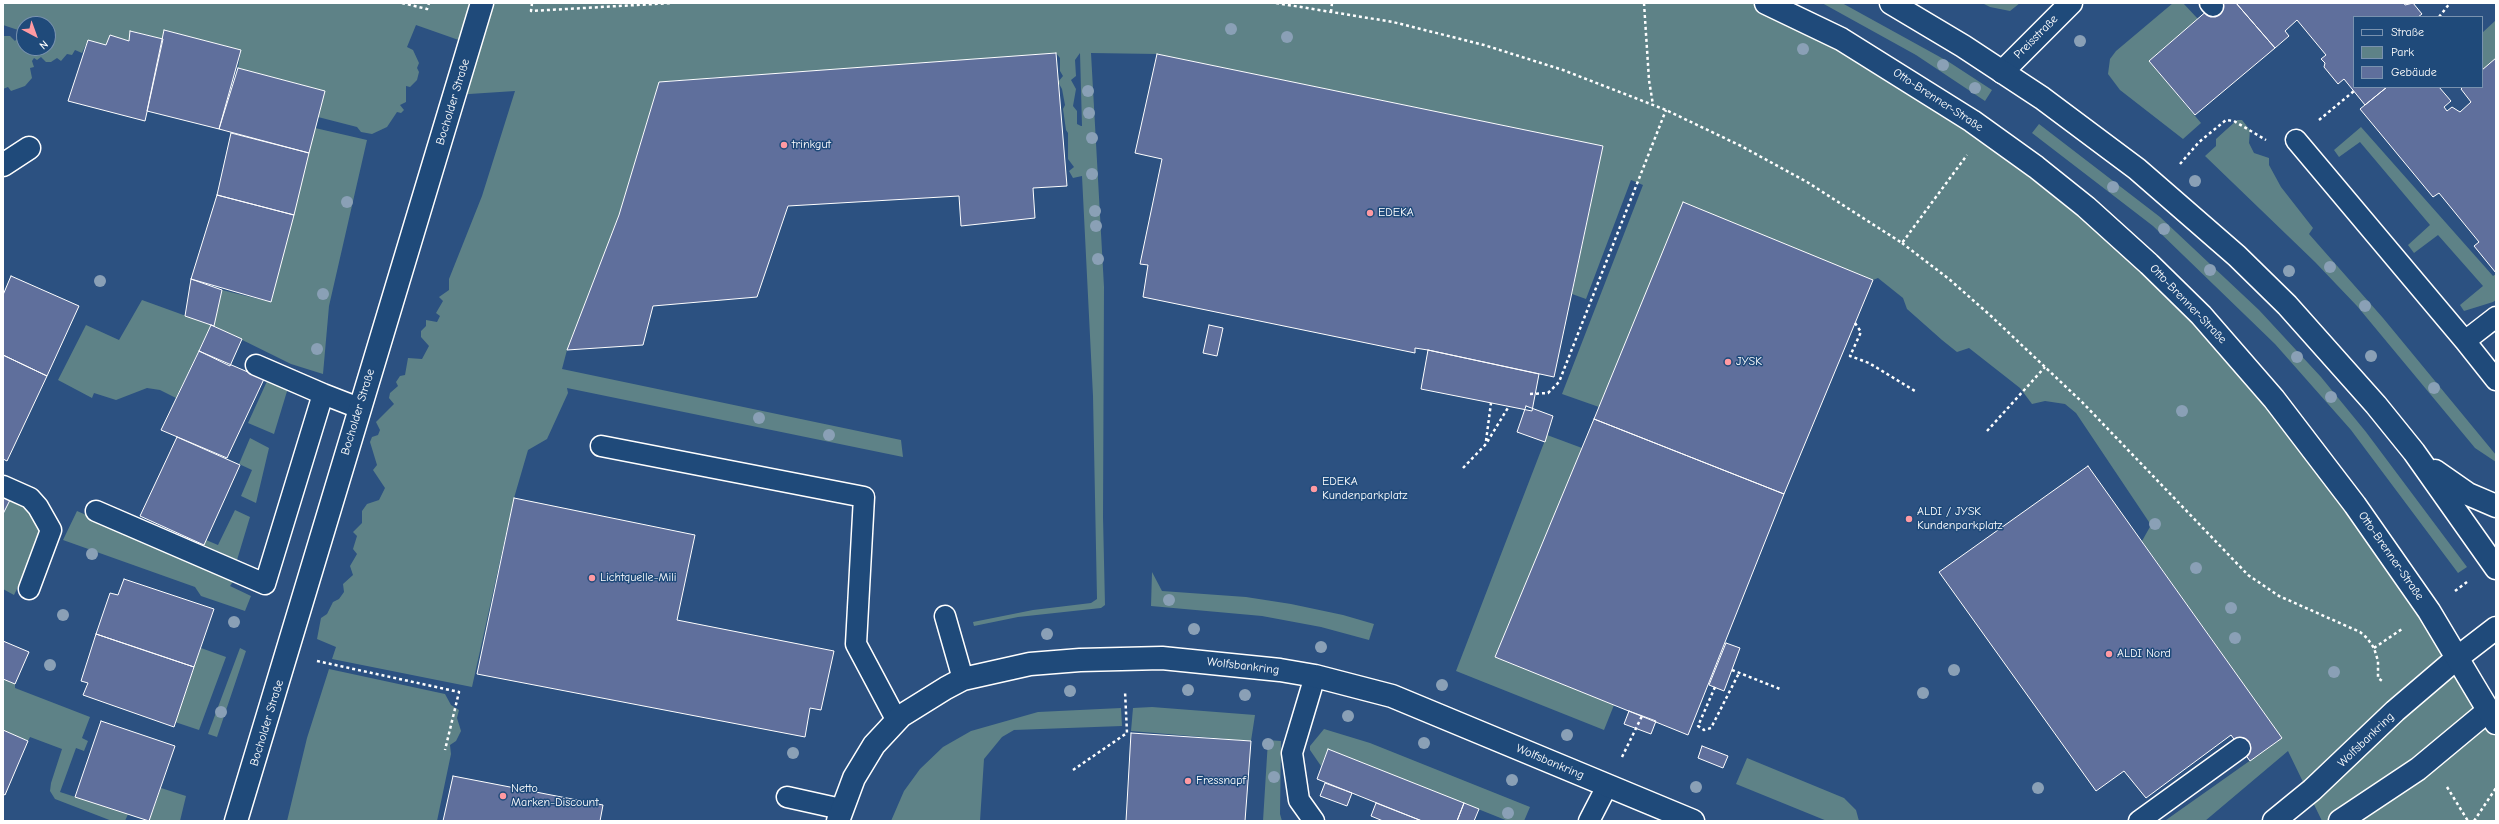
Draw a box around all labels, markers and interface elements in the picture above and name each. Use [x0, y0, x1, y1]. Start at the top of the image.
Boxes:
street label: Preisstraße [2011, 12, 2061, 62]
north arrow [16, 16, 56, 56]
legend [2353, 16, 2483, 88]
text: Straße [2391, 25, 2424, 39]
text: N [37, 37, 51, 52]
text: Park [2391, 45, 2414, 59]
street label: Bocholder Straße [433, 57, 473, 147]
street label: Otto-Brenner-Straße [1890, 65, 1986, 135]
text: Gebäude [2391, 65, 2437, 79]
place label: trinkgut [792, 138, 831, 152]
marker: trinkgut [779, 140, 789, 150]
place label: EDEKA [1378, 206, 1414, 220]
marker: EDEKA [1365, 208, 1375, 218]
street label: Otto-Brenner-Straße [2146, 261, 2230, 347]
place label: JYSK [1736, 355, 1762, 369]
marker: JYSK [1723, 357, 1733, 367]
street label: Bocholder Straße [338, 367, 378, 457]
place label: EDEKA Kundenparkplatz [1322, 475, 1407, 503]
marker: EDEKA Kundenparkplatz [1309, 484, 1319, 494]
place label: ALDI / JYSK Kundenparkplatz [1917, 505, 2002, 533]
street label: Otto-Brenner-Straße [2355, 509, 2427, 603]
marker: ALDI / JYSK Kundenparkplatz [1904, 514, 1914, 524]
place label: Lichtquelle-Mili [600, 571, 677, 585]
marker: Lichtquelle-Mili [587, 573, 597, 583]
place label: ALDI Nord [2117, 647, 2171, 661]
marker: ALDI Nord [2104, 649, 2114, 659]
street label: Wolfsbankring [1206, 654, 1280, 678]
street label: Bocholder Straße [247, 678, 287, 768]
street label: Wolfsbankring [2335, 710, 2397, 770]
street label: Wolfsbankring [1514, 741, 1586, 783]
place label: Fressnapf [1196, 774, 1246, 788]
marker: Fressnapf [1183, 776, 1193, 786]
place label: Netto Marken-Discount [511, 782, 599, 810]
marker: Netto Marken-Discount [498, 791, 508, 801]

